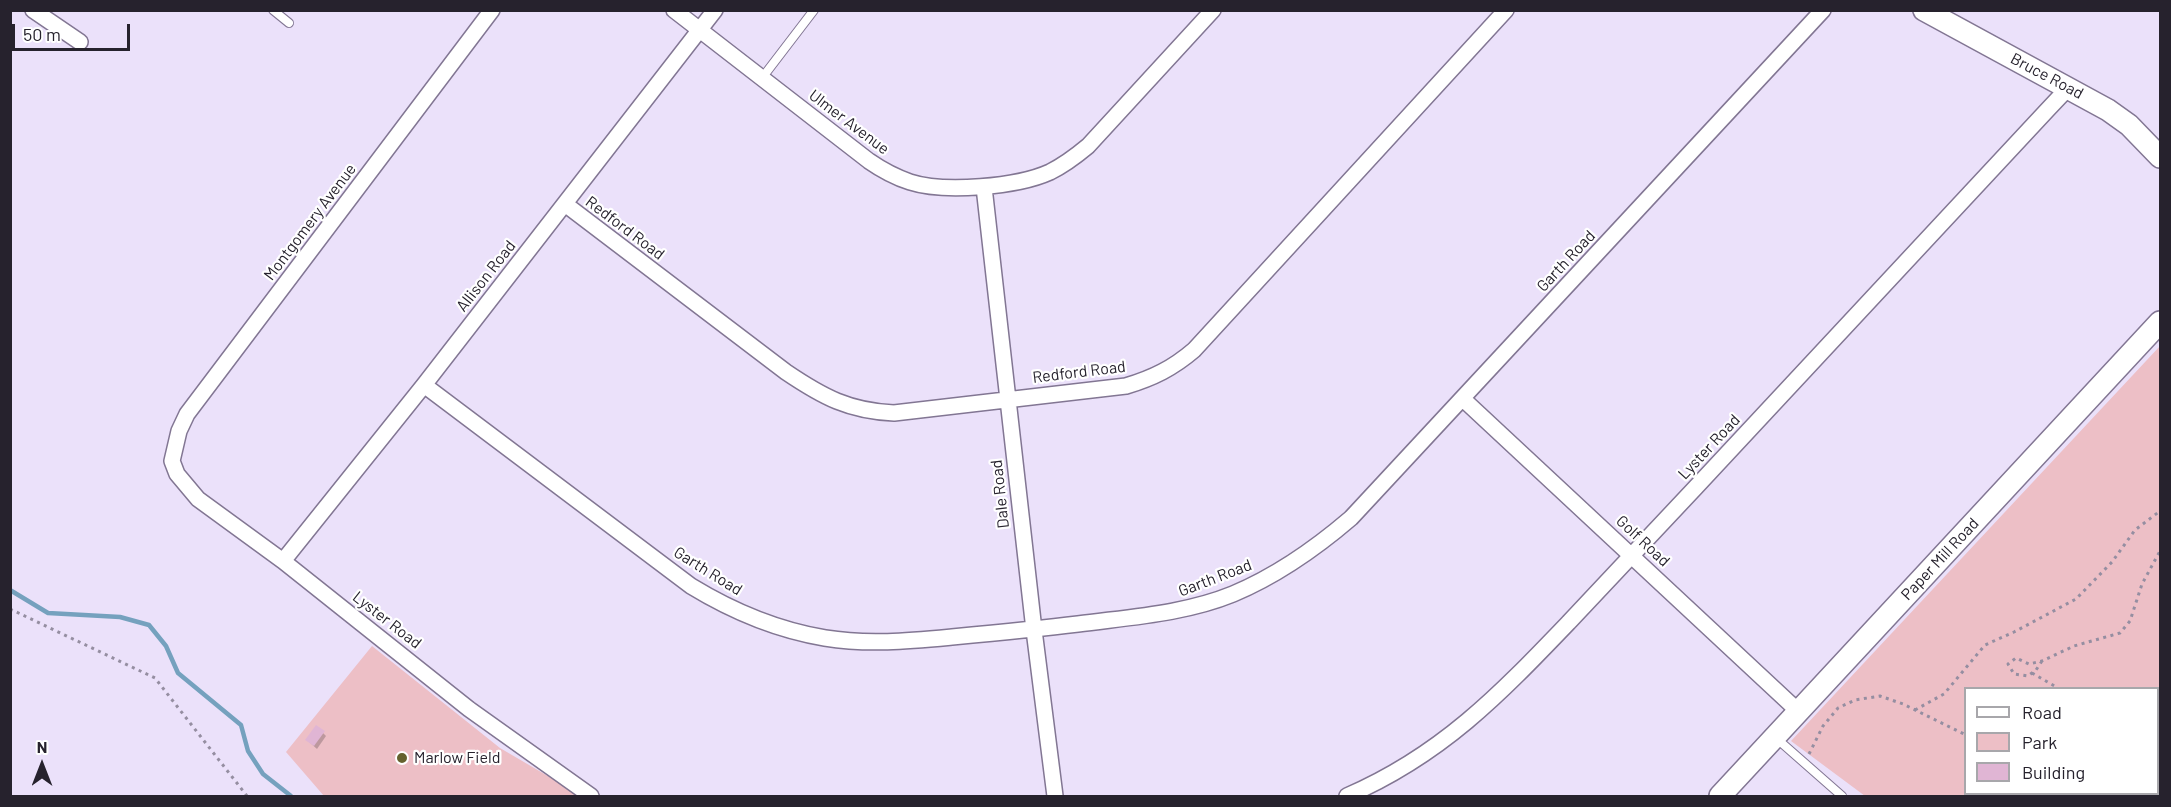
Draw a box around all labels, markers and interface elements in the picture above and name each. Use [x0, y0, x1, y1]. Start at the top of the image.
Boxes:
scale bar [15, 12, 134, 50]
text: 50 m [23, 23, 61, 45]
street label: Bruce Road [2007, 49, 2087, 103]
street label: Ulmer Avenue [805, 86, 893, 158]
street label: Montgomery Avenue [260, 160, 360, 284]
street label: Redford Road [582, 192, 668, 264]
street label: Garth Road [1533, 226, 1599, 296]
street label: Allison Road [452, 237, 520, 315]
street label: Redford Road [1031, 357, 1127, 387]
street label: Lyster Road [1674, 410, 1744, 484]
street label: Dale Road [987, 459, 1013, 529]
street label: Golf Road [1612, 511, 1674, 571]
street label: Paper Mill Road [1897, 514, 1983, 604]
street label: Garth Road [670, 542, 746, 600]
street label: Garth Road [1176, 555, 1254, 601]
street label: Lyster Road [349, 587, 425, 653]
legend [1964, 687, 2159, 795]
text: Road [2022, 701, 2062, 723]
text: Park [2022, 731, 2057, 753]
north arrow [12, 735, 72, 795]
text: N [37, 737, 47, 756]
place label: Marlow Field [414, 748, 500, 768]
marker: Marlow Field [395, 751, 409, 765]
text: Building [2022, 761, 2085, 783]

